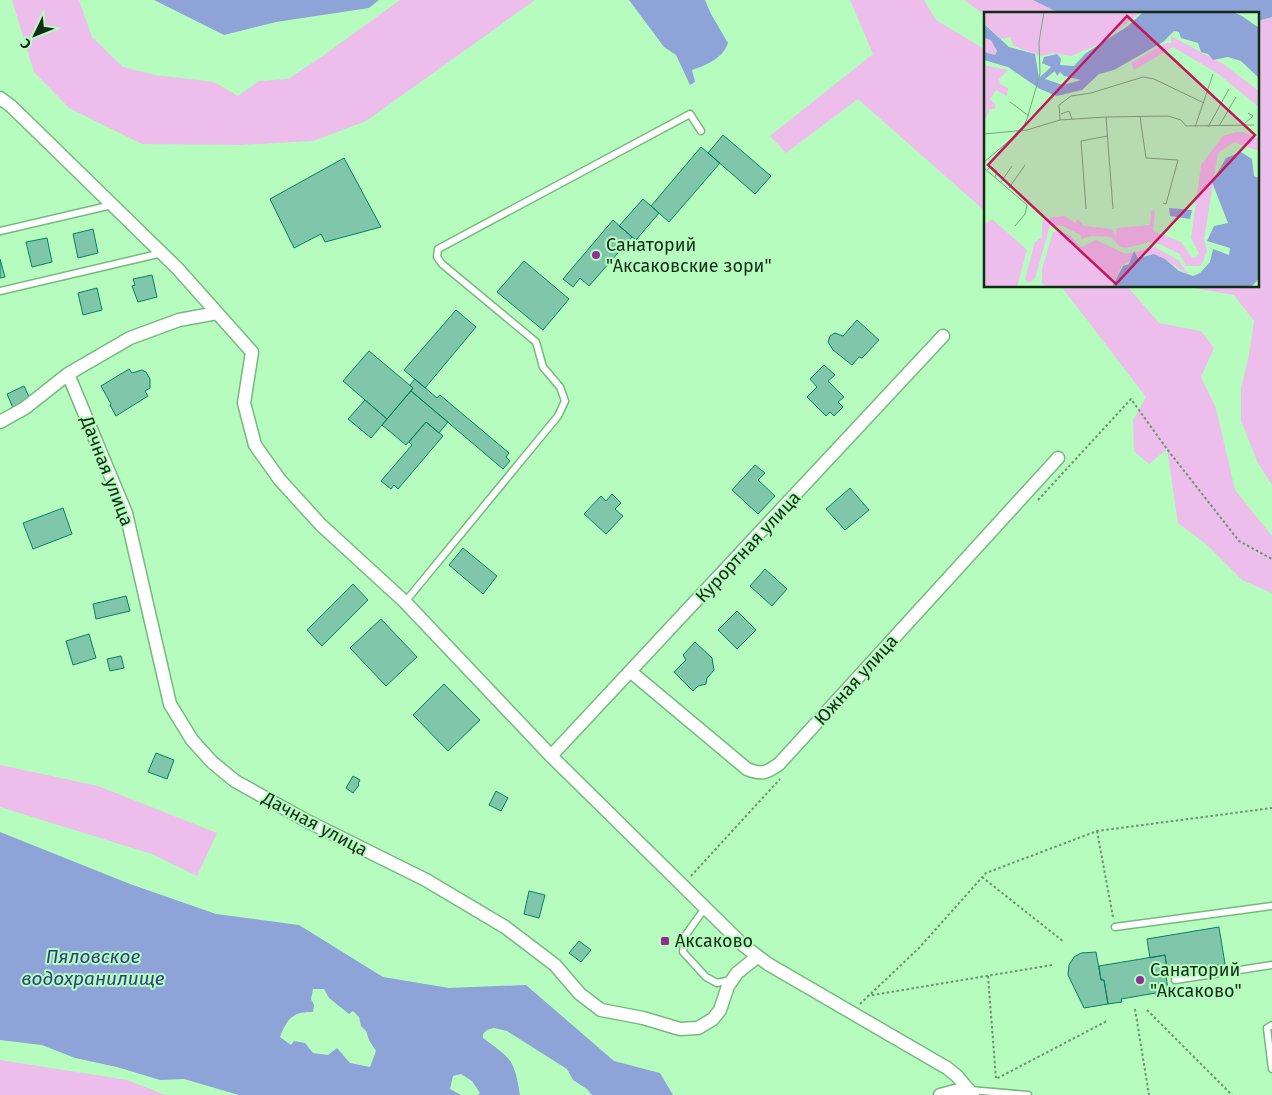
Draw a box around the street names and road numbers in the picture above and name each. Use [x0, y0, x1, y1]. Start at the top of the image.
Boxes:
street label: Дачная улица [76, 412, 138, 529]
street label: Курортная улица [691, 487, 805, 607]
street label: Южная улица [810, 630, 902, 730]
street label: Дачная улица [258, 787, 371, 861]

